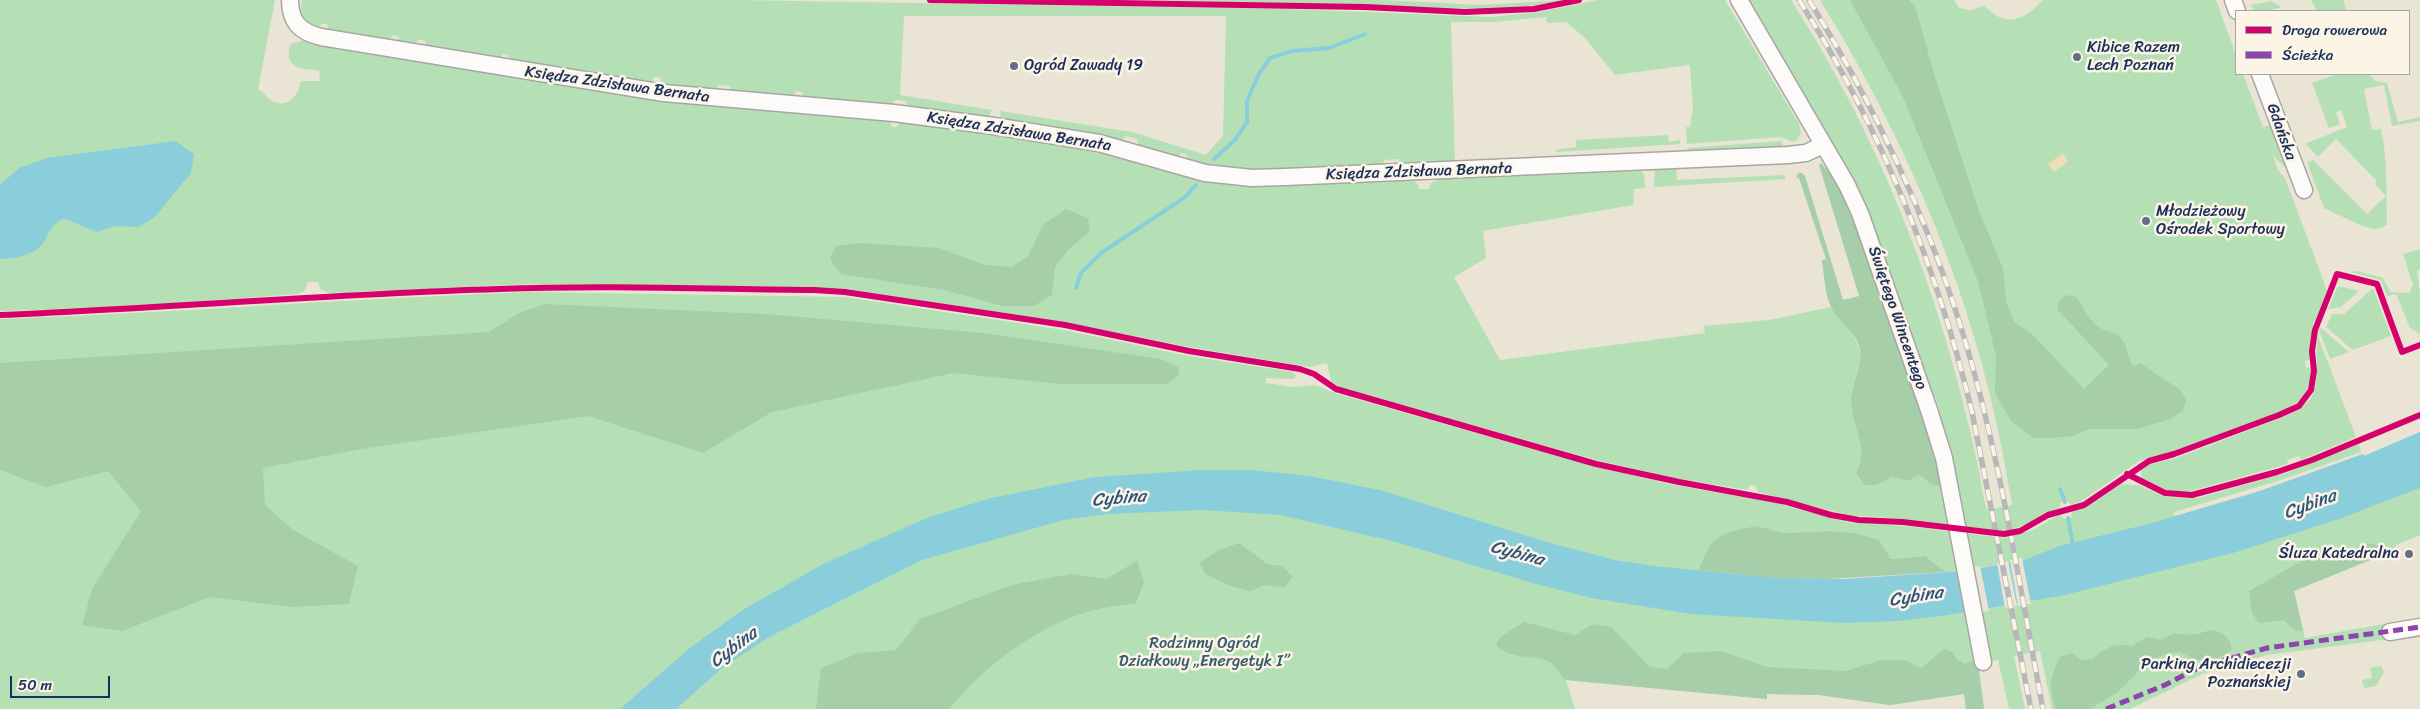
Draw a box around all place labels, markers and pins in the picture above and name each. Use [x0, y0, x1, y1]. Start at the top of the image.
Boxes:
place label: Kibice Razem Lech Poznań [2087, 38, 2180, 76]
marker: Kibice Razem Lech Poznań [2071, 51, 2083, 63]
place label: Ogród Zawady 19 [1024, 56, 1143, 76]
marker: Ogród Zawady 19 [1008, 60, 1020, 72]
place label: Młodzieżowy Ośrodek Sportowy [2156, 202, 2285, 240]
marker: Młodzieżowy Ośrodek Sportowy [2140, 215, 2152, 227]
place label: Śluza Katedralna [2279, 544, 2399, 564]
marker: Śluza Katedralna [2403, 548, 2415, 560]
place label: Parking Archidiecezji Poznańskiej [2141, 655, 2291, 693]
marker: Parking Archidiecezji Poznańskiej [2295, 668, 2307, 680]

